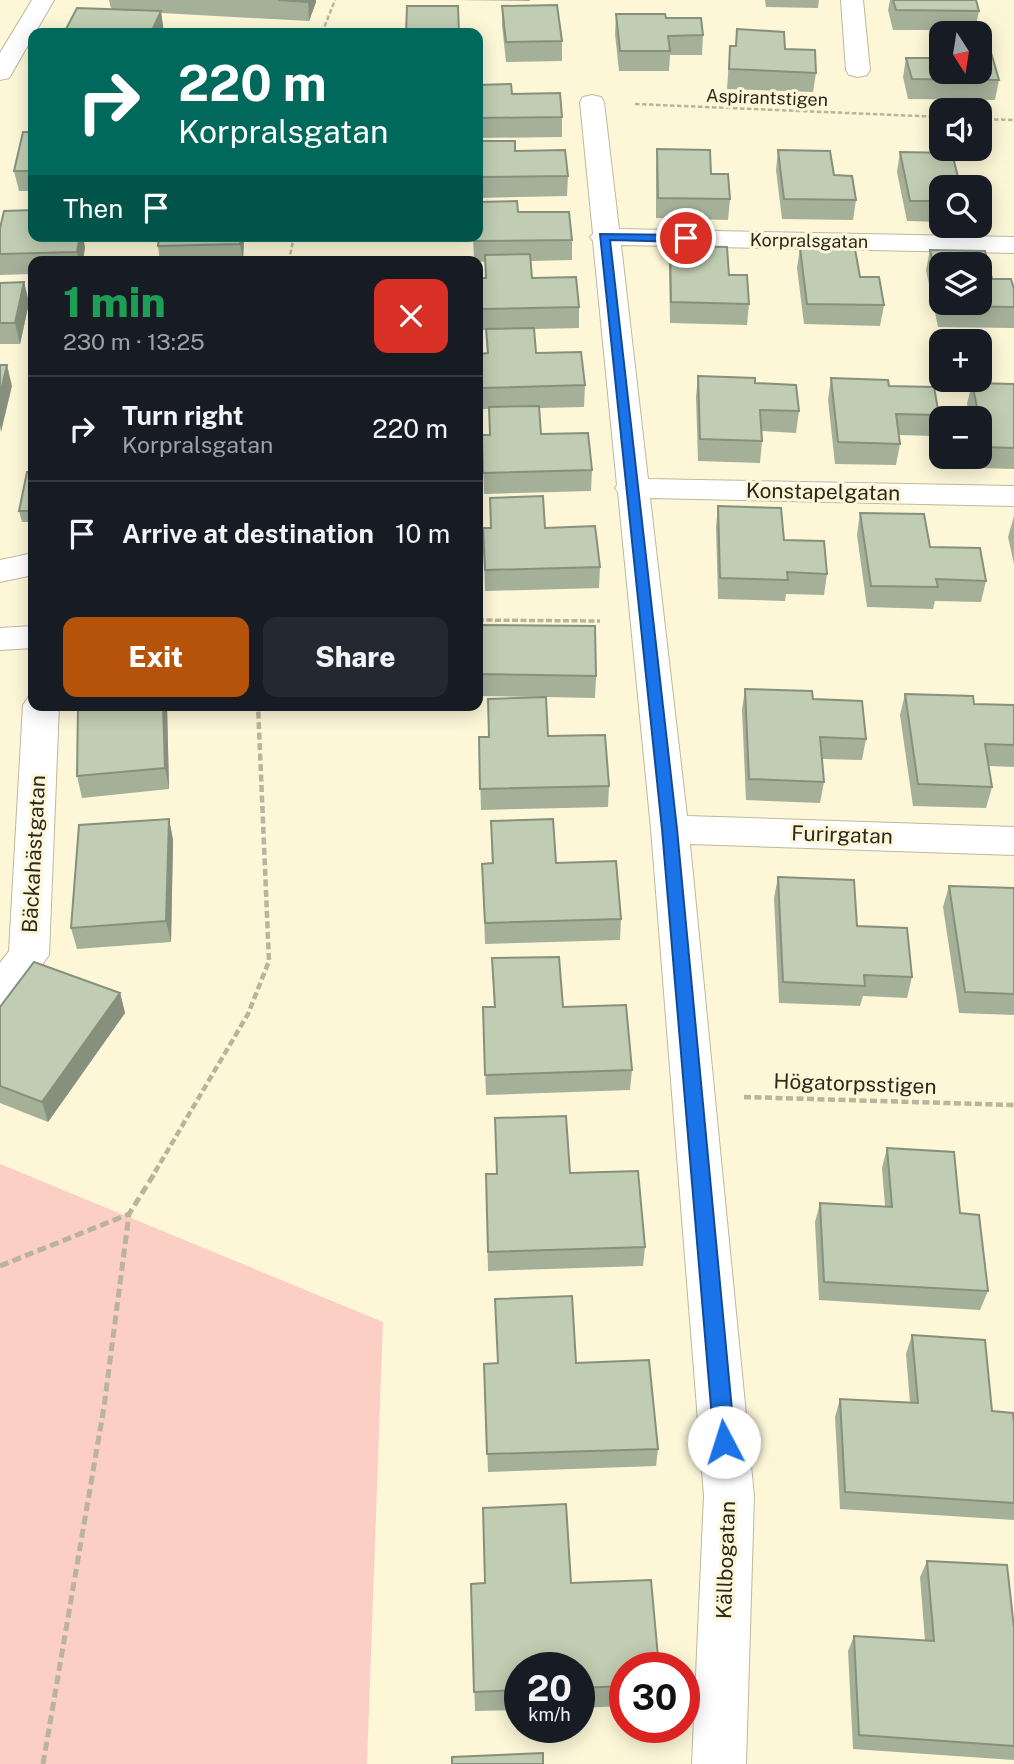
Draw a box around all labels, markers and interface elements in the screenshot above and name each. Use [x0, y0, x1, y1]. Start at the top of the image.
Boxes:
north arrow [929, 21, 992, 84]
map controls [929, 21, 992, 469]
text: 220 m [178, 54, 327, 112]
icon: right [63, 56, 154, 147]
street label: Aspirantstigen [706, 85, 829, 110]
button: sound [929, 98, 992, 161]
text: Korpralsgatan [178, 113, 389, 150]
button: search [929, 175, 992, 238]
icon: arrive [137, 189, 175, 227]
text: Then [63, 193, 123, 224]
pin [656, 208, 716, 268]
icon: arrive [667, 219, 705, 257]
street label: Korpralsgatan [750, 229, 868, 252]
button: layers [929, 252, 992, 315]
text: 1 min [63, 277, 166, 326]
button: close [374, 279, 448, 353]
text: 230 m · 13:25 [63, 328, 205, 355]
button: + [929, 329, 992, 392]
text: Turn right [122, 400, 244, 431]
button: − [929, 406, 992, 469]
icon: right [63, 410, 101, 448]
text: 220 m [372, 413, 448, 444]
text: Korpralsgatan [122, 431, 273, 458]
street label: Konstapelgatan [746, 478, 900, 505]
icon: arrive [63, 515, 101, 553]
text: Arrive at destination [122, 518, 374, 549]
text: 10 m [395, 518, 450, 549]
button: Exit [63, 617, 249, 697]
button: Share [263, 617, 448, 697]
street label: Bäckahästgatan [17, 774, 50, 934]
street label: Furirgatan [791, 820, 893, 849]
street label: Högatorpsstigen [773, 1068, 937, 1099]
position arrow [687, 1405, 761, 1479]
street label: Källbogatan [711, 1501, 740, 1619]
speed limit sign: 30 [609, 1652, 700, 1743]
text: 20 [527, 1668, 572, 1709]
text: km/h [528, 1704, 571, 1725]

